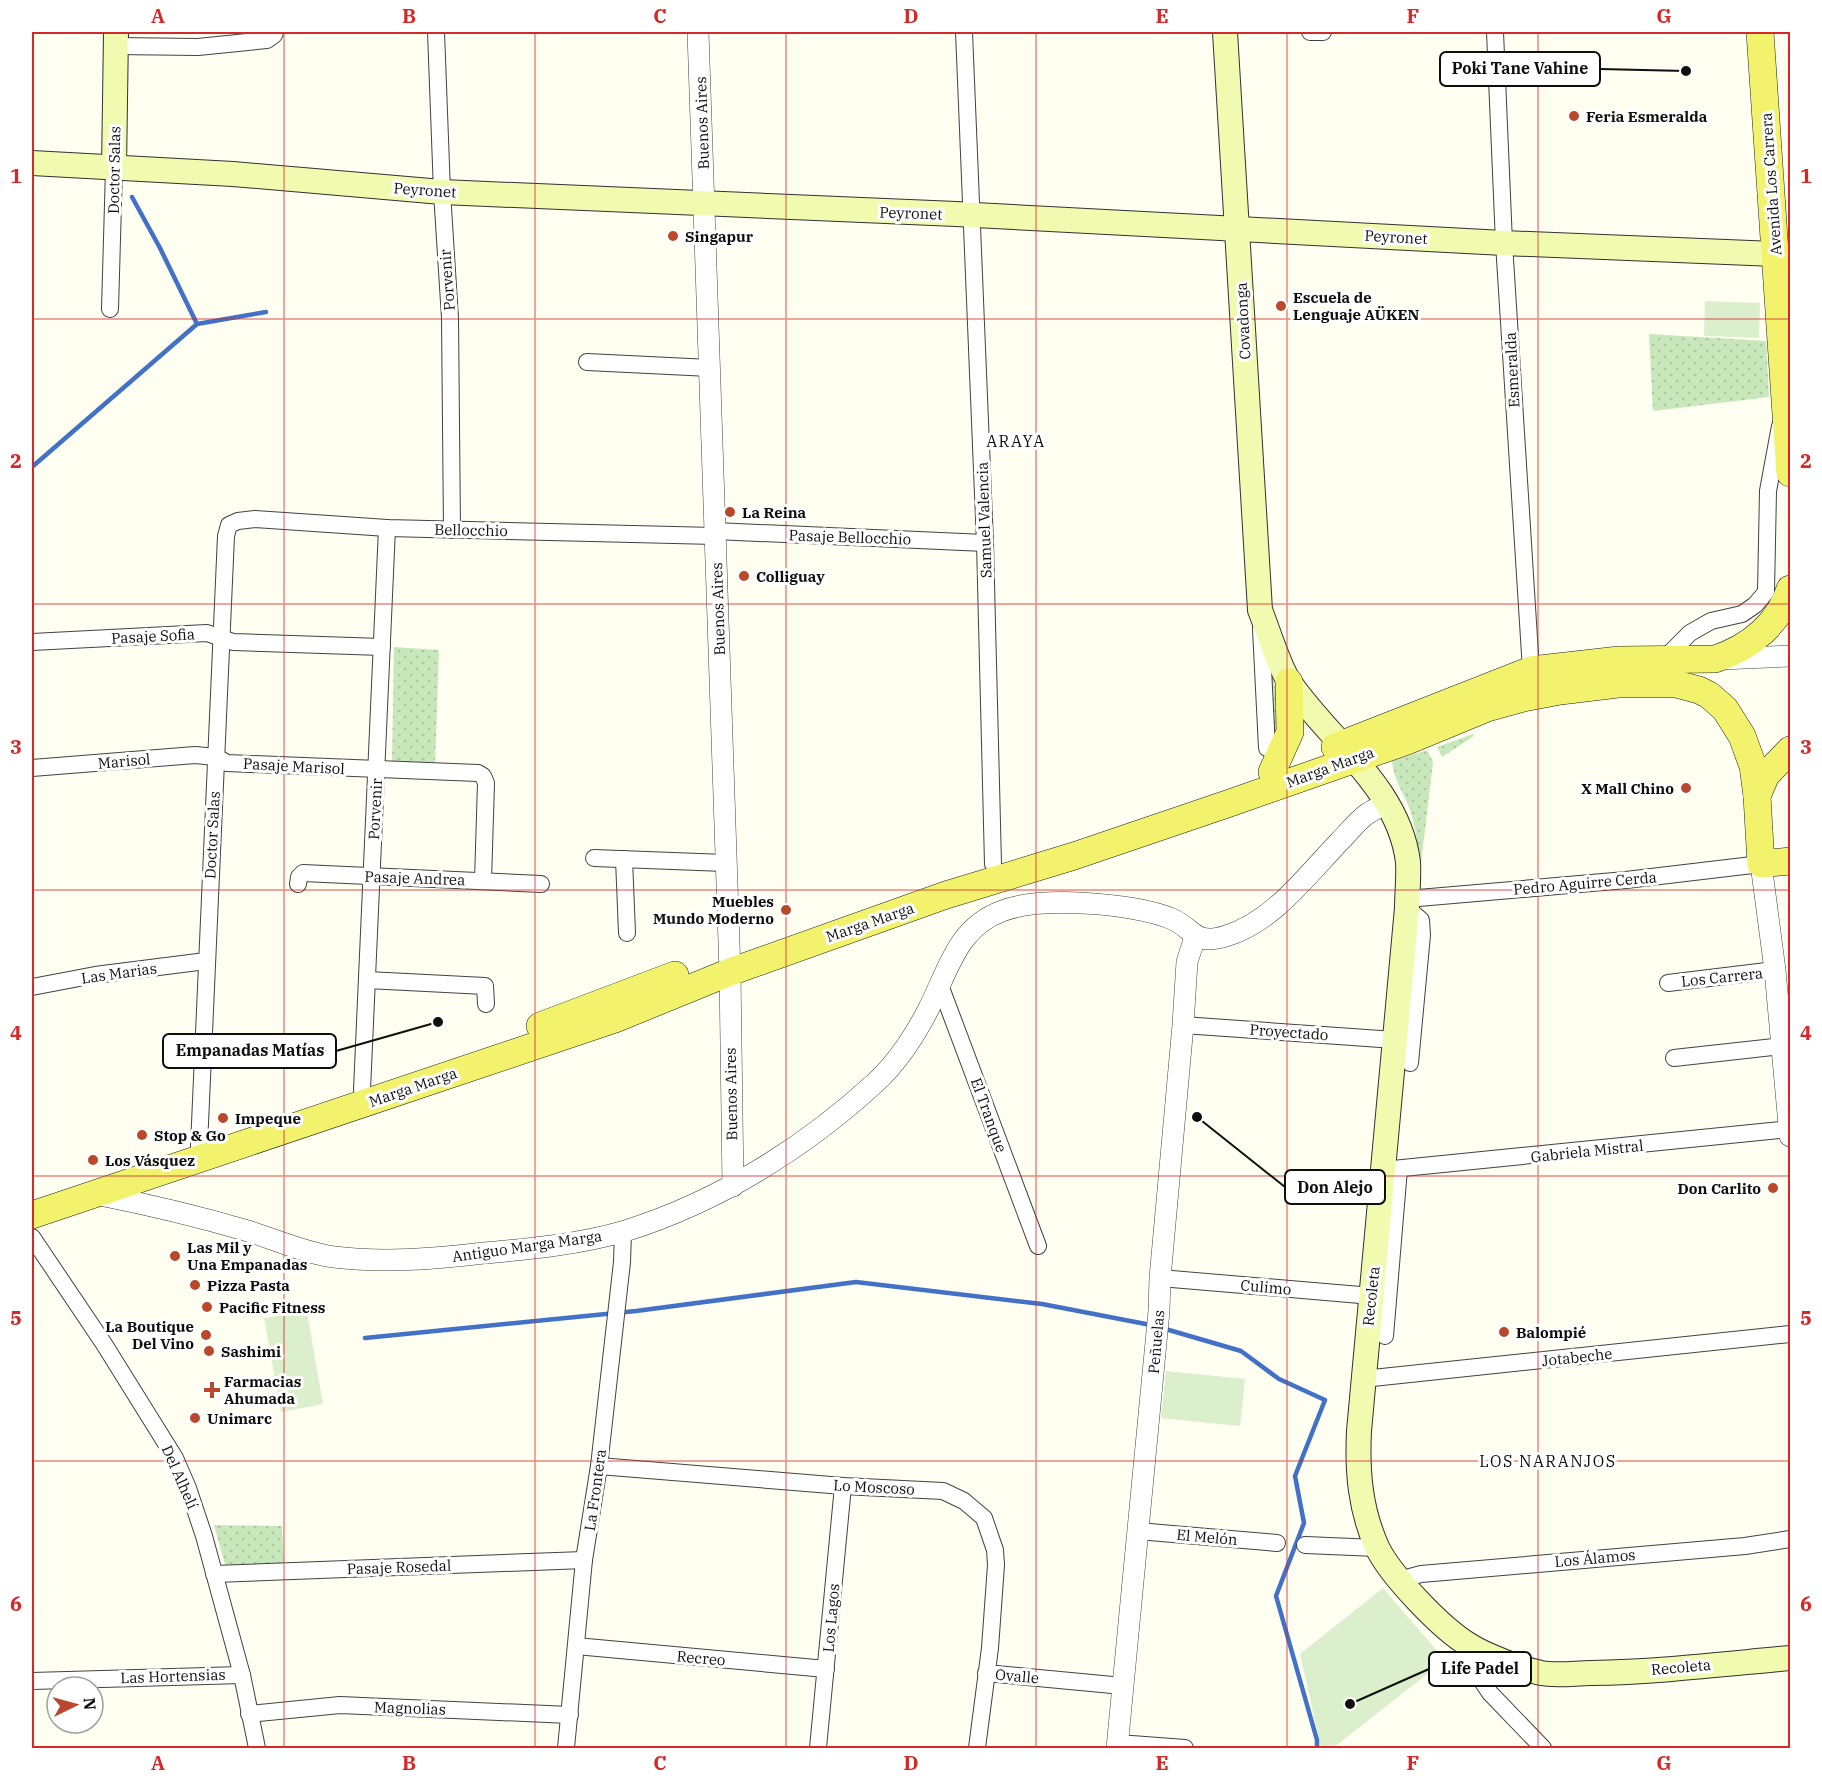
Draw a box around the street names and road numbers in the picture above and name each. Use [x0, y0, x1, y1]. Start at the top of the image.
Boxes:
street label: Buenos Aires [691, 76, 713, 170]
street label: Avenida Los Carrera [1757, 112, 1785, 256]
street label: Doctor Salas [104, 126, 124, 214]
street label: Peyronet [393, 178, 457, 202]
street label: Peyronet [879, 202, 943, 224]
street label: Peyronet [1364, 226, 1428, 248]
street label: Porvenir [435, 248, 459, 311]
street label: Covadonga [1231, 282, 1255, 360]
street label: Esmeralda [1501, 332, 1523, 408]
street label: Samuel Valencia [972, 461, 996, 579]
street label: Bellocchio [434, 520, 508, 540]
street label: Pasaje Bellocchio [788, 525, 912, 549]
street label: Buenos Aires [707, 562, 729, 656]
street label: Pasaje Sofia [111, 624, 195, 648]
street label: Marga Marga [1284, 742, 1376, 792]
street label: Marisol [97, 749, 151, 773]
street label: Pasaje Marisol [243, 754, 345, 778]
street label: Porvenir [364, 777, 386, 840]
street label: Doctor Salas [200, 791, 224, 879]
street label: Pasaje Andrea [364, 867, 466, 889]
street label: Pedro Aguirre Cerda [1513, 867, 1657, 899]
street label: Marga Marga [823, 898, 917, 946]
street label: Las Marias [80, 958, 158, 988]
street label: Los Carrera [1680, 963, 1764, 991]
street label: Proyectado [1249, 1020, 1329, 1044]
street label: Buenos Aires [721, 1047, 741, 1141]
street label: Marga Marga [366, 1063, 460, 1111]
street label: El Tranque [967, 1075, 1011, 1155]
street label: Gabriela Mistral [1530, 1136, 1644, 1166]
street label: Antiguo Marga Marga [451, 1226, 603, 1266]
street label: Recoleta [1358, 1265, 1384, 1327]
street label: Culimo [1240, 1275, 1292, 1299]
street label: Peñuelas [1144, 1309, 1168, 1375]
street label: Jotabeche [1541, 1344, 1613, 1370]
street label: Del Alhelí [158, 1442, 203, 1512]
street label: La Frontera [580, 1448, 610, 1532]
street label: Lo Moscoso [833, 1475, 915, 1499]
street label: El Melón [1176, 1525, 1239, 1549]
street label: Los Álamos [1554, 1545, 1636, 1571]
street label: Pasaje Rosedal [346, 1556, 452, 1578]
street label: Los Lagos [819, 1583, 843, 1653]
street label: Recreo [676, 1646, 726, 1670]
street label: Recoleta [1650, 1655, 1712, 1679]
street label: Las Hortensias [120, 1665, 226, 1687]
street label: Ovalle [994, 1665, 1040, 1687]
street label: Magnolias [374, 1697, 446, 1719]

